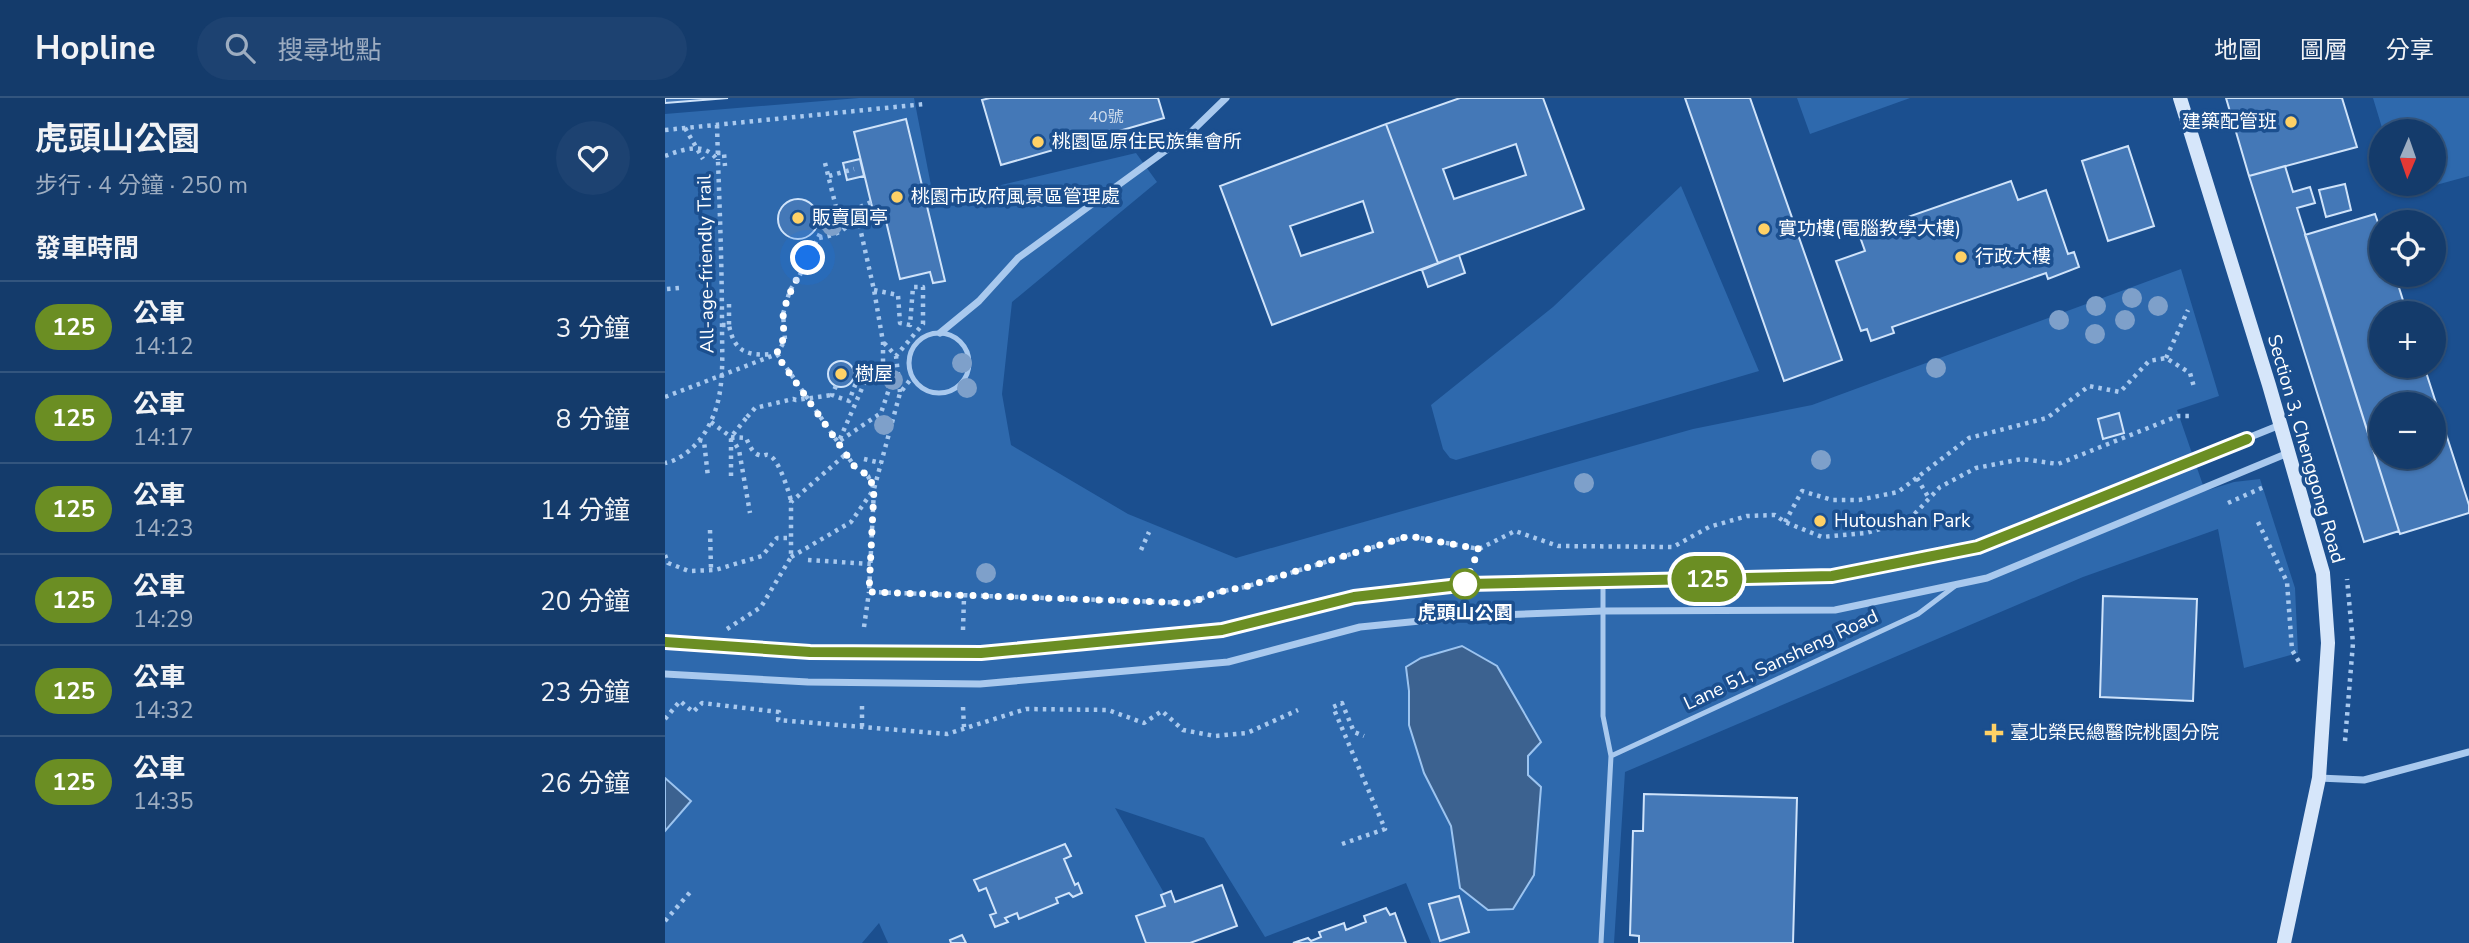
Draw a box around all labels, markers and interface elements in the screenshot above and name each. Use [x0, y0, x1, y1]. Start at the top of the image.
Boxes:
search box [197, 17, 687, 80]
text: Hopline [35, 26, 155, 71]
icon: search [221, 29, 259, 67]
text: 搜尋地點 [277, 33, 381, 68]
text: 地圖 [2214, 34, 2262, 66]
text: 圖層 [2300, 34, 2348, 66]
text: 分享 [2386, 34, 2434, 66]
house number: 40號 [1088, 106, 1124, 128]
place label: 建築配管班 [2182, 109, 2277, 135]
marker: 建築配管班 [2283, 114, 2299, 130]
text: 虎頭山公園 [35, 117, 200, 162]
north arrow [2369, 119, 2447, 196]
map controls [2369, 119, 2446, 469]
button: heart [556, 121, 630, 195]
place label: 桃園區原住民族集會所 [1052, 129, 1242, 155]
marker: 桃園區原住民族集會所 [1030, 134, 1046, 150]
text: 步行 · 4 分鐘 · 250 m [35, 170, 248, 201]
street label: All-age-friendly Trail [691, 174, 721, 354]
place label: 桃園市政府風景區管理處 [911, 184, 1120, 210]
marker: 桃園市政府風景區管理處 [889, 189, 905, 205]
place label: 販賣圓亭 [812, 205, 888, 231]
marker: 販賣圓亭 [790, 210, 806, 226]
button: locate [2369, 210, 2446, 287]
place label: 實功樓(電腦教學大樓) [1778, 216, 1961, 242]
marker: 實功樓(電腦教學大樓) [1756, 221, 1772, 237]
text: 發車時間 [35, 231, 139, 266]
your location [790, 240, 825, 275]
place label: 行政大樓 [1975, 244, 2051, 270]
marker: 行政大樓 [1953, 249, 1969, 265]
text: 公車 [133, 296, 185, 331]
button: + [2369, 301, 2446, 378]
text: 125 [52, 311, 95, 343]
text: 3 分鐘 [556, 311, 630, 346]
text: 14:12 [133, 331, 193, 362]
street label: Section 3, Chenggong Road [2261, 332, 2351, 566]
place label: 樹屋 [855, 361, 893, 387]
marker: 樹屋 [833, 366, 849, 382]
text: 公車 [133, 387, 185, 422]
button: − [2369, 392, 2446, 469]
text: 125 [52, 402, 95, 434]
text: 8 分鐘 [556, 402, 630, 437]
text: 14:17 [133, 422, 193, 453]
text: 公車 [133, 478, 185, 513]
text: 125 [52, 493, 95, 525]
text: 14 分鐘 [540, 493, 630, 528]
place label: Hutoushan Park [1834, 508, 1971, 534]
text: 14:23 [133, 513, 193, 544]
marker: Hutoushan Park [1812, 513, 1828, 529]
line badge: 125 [1667, 556, 1747, 602]
text: 125 [1685, 563, 1729, 595]
text: 公車 [133, 569, 185, 604]
marker: 虎頭山公園 [1450, 569, 1480, 599]
text: 125 [52, 584, 95, 616]
text: 20 分鐘 [540, 584, 630, 619]
place label: 虎頭山公園 [1417, 600, 1513, 626]
street label: Lane 51, Sansheng Road [1680, 603, 1882, 717]
text: 14:29 [133, 604, 193, 635]
text: 公車 [133, 660, 185, 695]
text: 125 [52, 675, 95, 707]
text: 23 分鐘 [540, 675, 630, 710]
text: 14:32 [133, 695, 193, 726]
place label: 臺北榮民總醫院桃園分院 [2010, 720, 2219, 746]
marker: 臺北榮民總醫院桃園分院 [1984, 723, 2004, 743]
text: 公車 [133, 751, 185, 786]
text: 125 [52, 766, 95, 798]
text: 26 分鐘 [540, 766, 630, 801]
text: 14:35 [133, 786, 193, 817]

